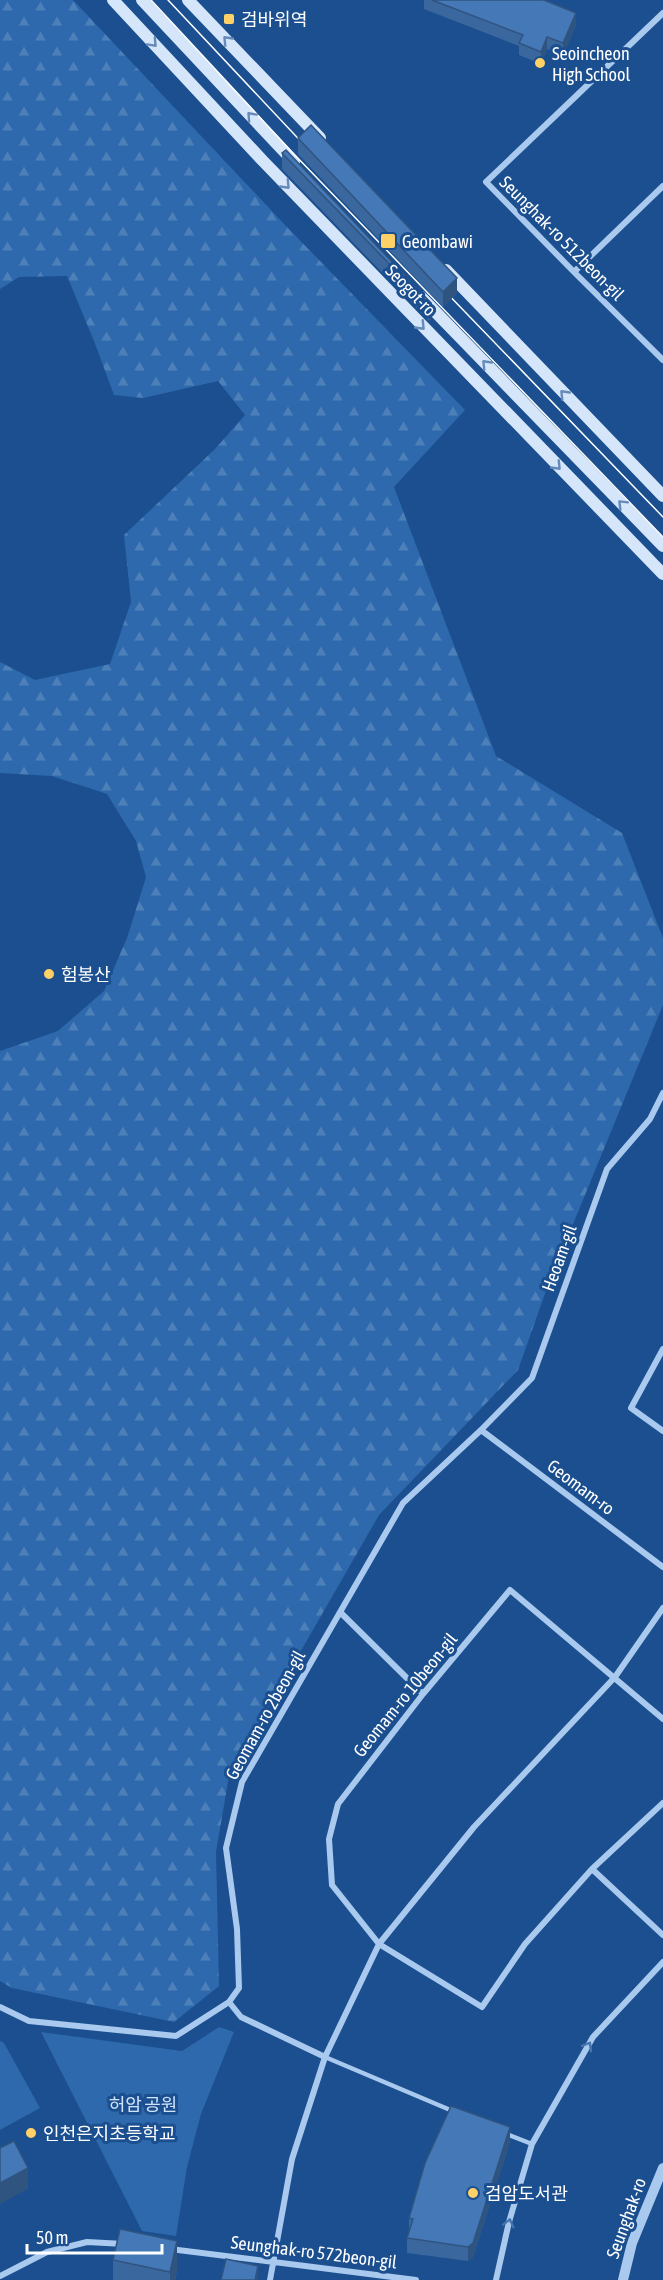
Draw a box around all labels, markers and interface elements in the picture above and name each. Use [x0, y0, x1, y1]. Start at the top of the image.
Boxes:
place label: 검바위역 [241, 9, 307, 30]
marker: 검바위역 [222, 12, 236, 26]
one-way arrow [146, 36, 157, 47]
one-way arrow [223, 36, 234, 47]
place label: Seoincheon High School [552, 43, 630, 85]
marker: Seoincheon High School [533, 56, 547, 70]
one-way arrow [247, 112, 258, 122]
street label: Seunghak-ro 512beon-gil [496, 172, 629, 305]
one-way arrow [279, 179, 290, 189]
place label: Geombawi [402, 231, 473, 252]
marker: Geombawi [379, 232, 397, 250]
street label: Seogot-ro [381, 260, 441, 320]
one-way arrow [414, 318, 425, 329]
one-way arrow [482, 361, 493, 372]
one-way arrow [561, 390, 572, 401]
one-way arrow [550, 458, 561, 469]
one-way arrow [618, 500, 629, 510]
place label: 험봉산 [61, 964, 111, 985]
marker: 험봉산 [42, 967, 56, 981]
street label: Heoam-gil [537, 1222, 581, 1294]
street label: Geomam-ro [543, 1455, 619, 1519]
street label: Geomam-ro 10beon-gil [349, 1629, 461, 1761]
street label: Geomam-ro 2beon-gil [221, 1647, 309, 1783]
one-way arrow [581, 2042, 592, 2052]
park label: 허암 공원 [109, 2094, 177, 2115]
place label: 인천은지초등학교 [43, 2123, 175, 2144]
marker: 인천은지초등학교 [24, 2126, 38, 2140]
street label: Seunghak-ro [602, 2175, 650, 2261]
place label: 검암도서관 [485, 2183, 568, 2204]
marker: 검암도서관 [466, 2186, 480, 2200]
scale bar [27, 2217, 162, 2255]
one-way arrow [502, 2218, 514, 2229]
text: 50 m [36, 2227, 68, 2248]
street label: Seunghak-ro 572beon-gil [230, 2231, 398, 2273]

